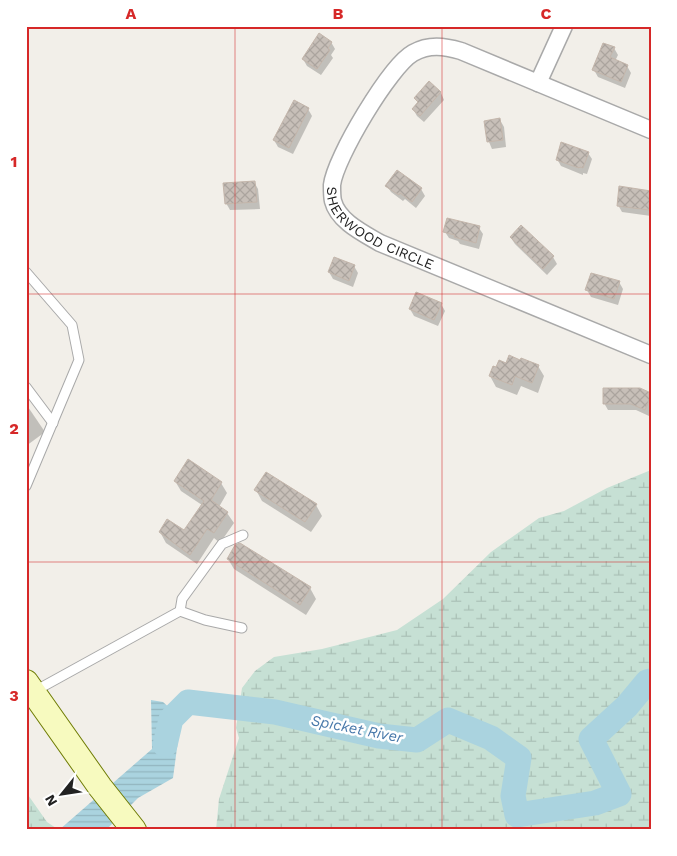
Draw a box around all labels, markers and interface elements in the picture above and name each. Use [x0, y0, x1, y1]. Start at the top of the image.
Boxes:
text: A [126, 4, 137, 23]
text: B [333, 4, 344, 23]
text: C [541, 4, 552, 23]
text: 1 [11, 152, 17, 171]
street label: SHERWOOD CIRCLE [324, 186, 436, 272]
text: 2 [9, 419, 19, 438]
text: 3 [9, 686, 19, 705]
water label: Spicket River [310, 711, 406, 747]
north arrow [38, 768, 88, 818]
text: N [41, 792, 60, 809]

